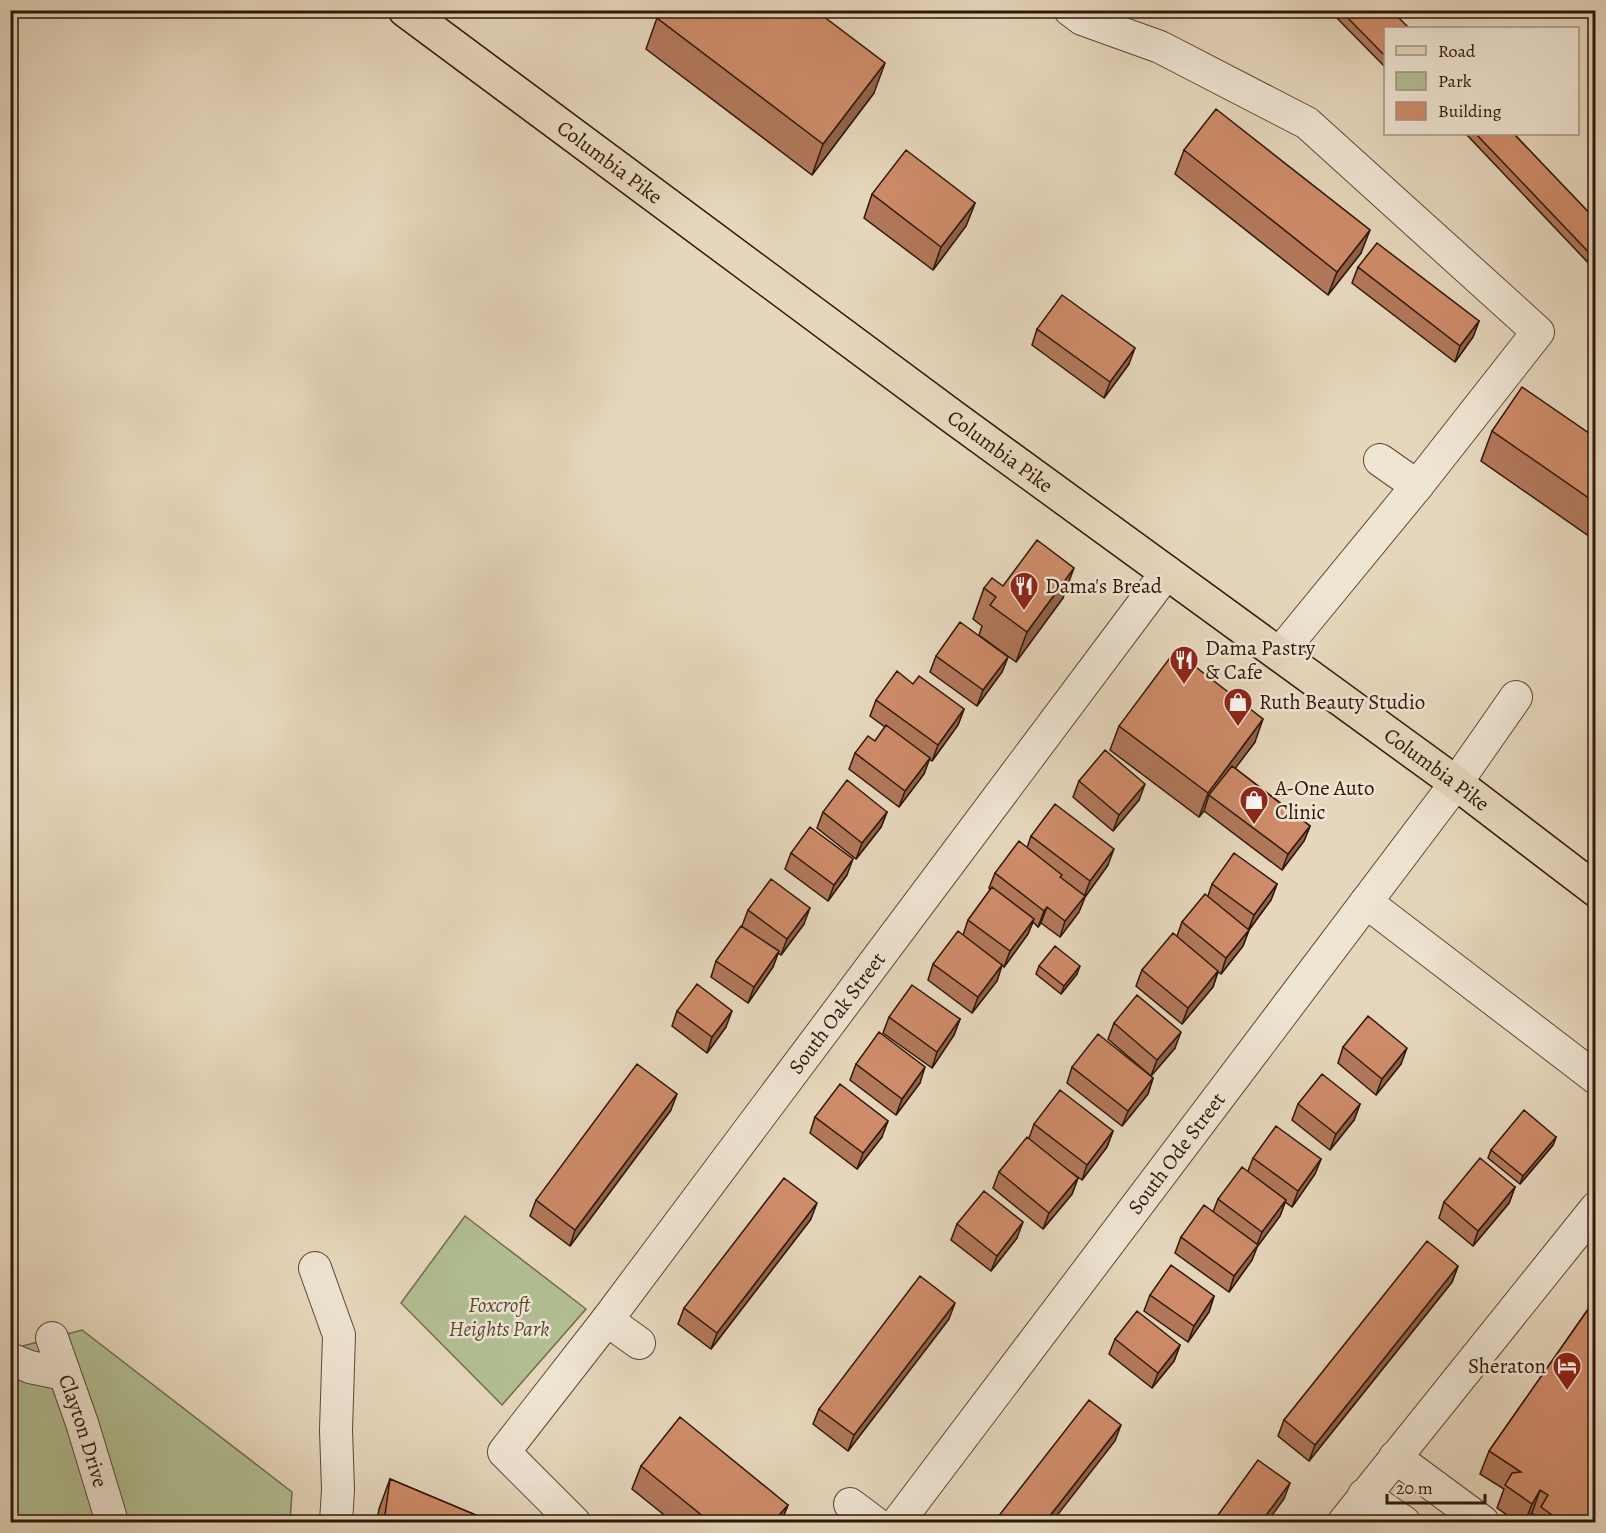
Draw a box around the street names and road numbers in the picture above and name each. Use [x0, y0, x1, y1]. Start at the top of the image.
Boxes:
street label: Columbia Pike [551, 114, 668, 210]
street label: Columbia Pike [942, 403, 1059, 499]
street label: Columbia Pike [1378, 721, 1495, 818]
street label: South Oak Street [782, 946, 892, 1080]
street label: South Ode Street [1121, 1087, 1232, 1220]
street label: Clayton Drive [52, 1370, 115, 1491]

